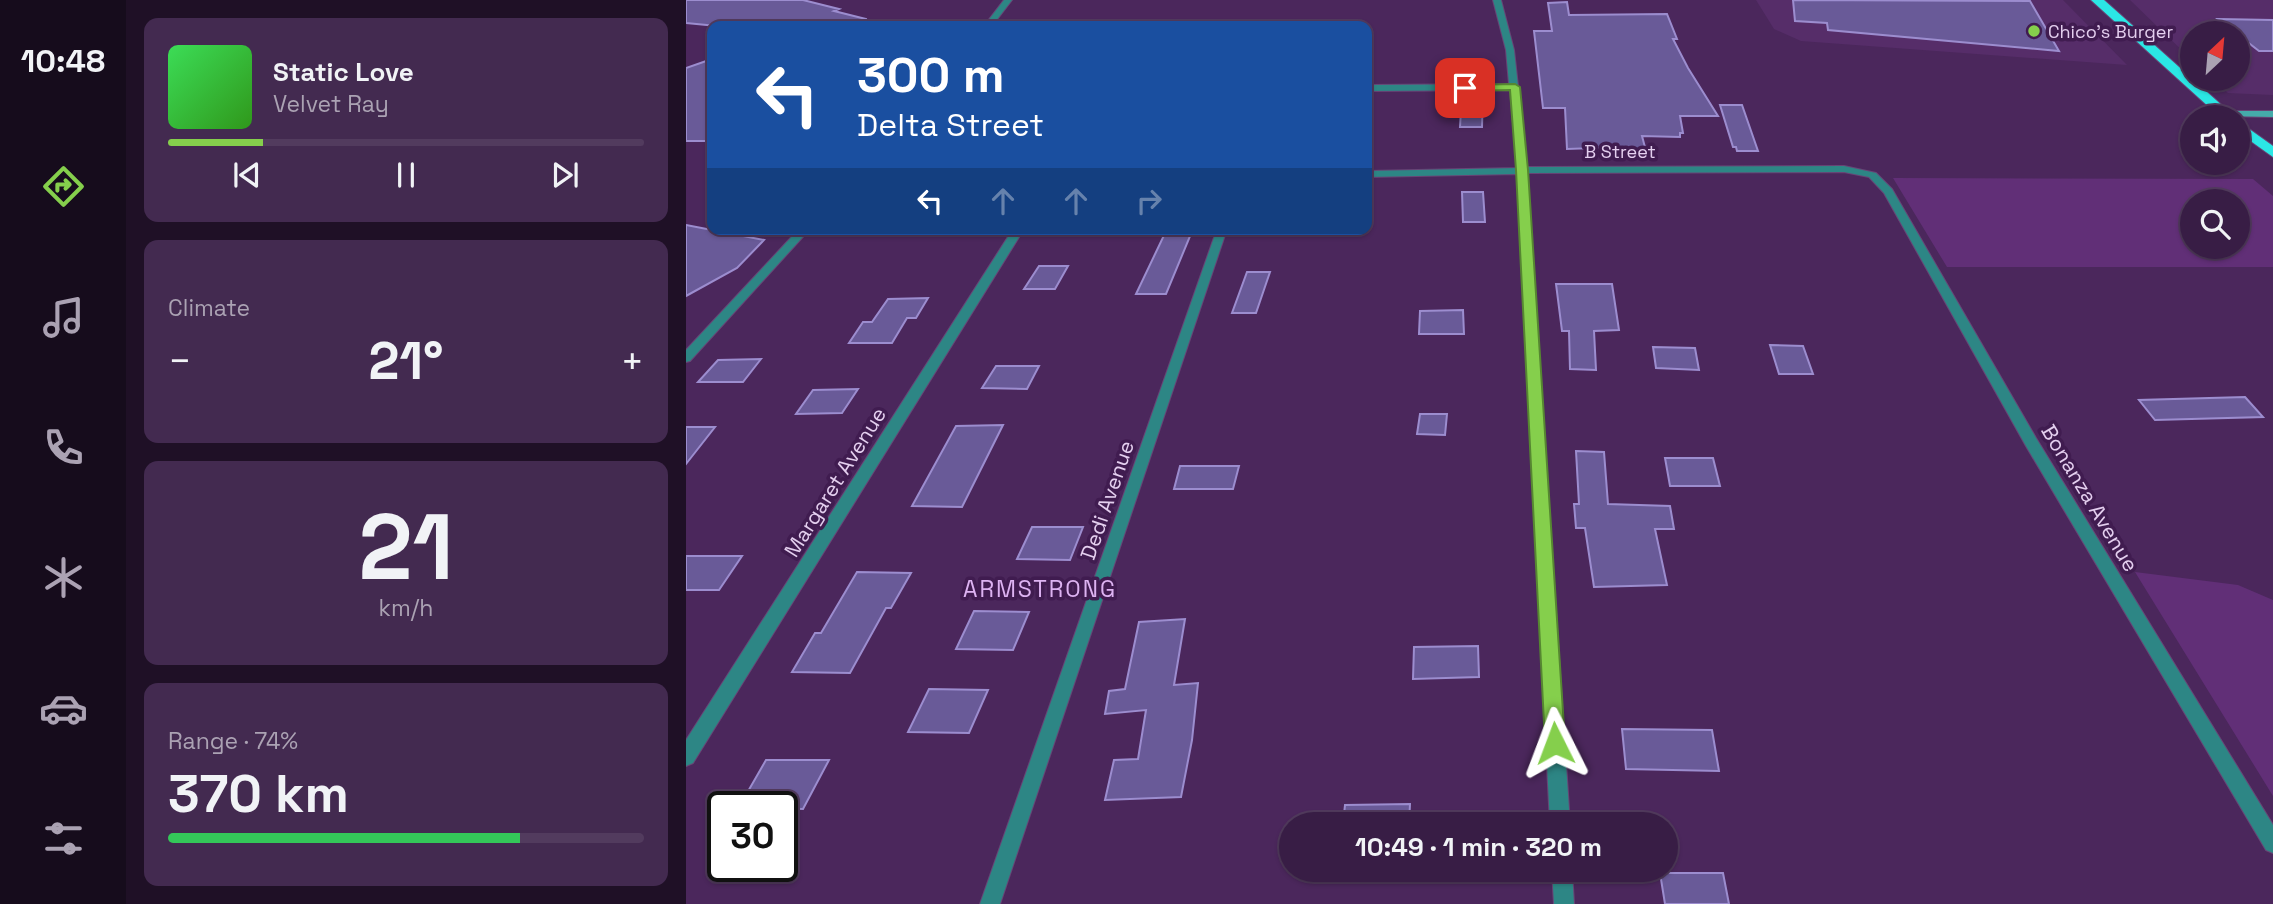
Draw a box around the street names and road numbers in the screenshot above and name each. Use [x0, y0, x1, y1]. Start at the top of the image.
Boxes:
street label: B Street [1584, 140, 1656, 163]
street label: Margaret Avenue [778, 402, 892, 562]
street label: Bonanza Avenue [2035, 420, 2145, 576]
street label: Dedi Avenue [1074, 437, 1140, 563]

